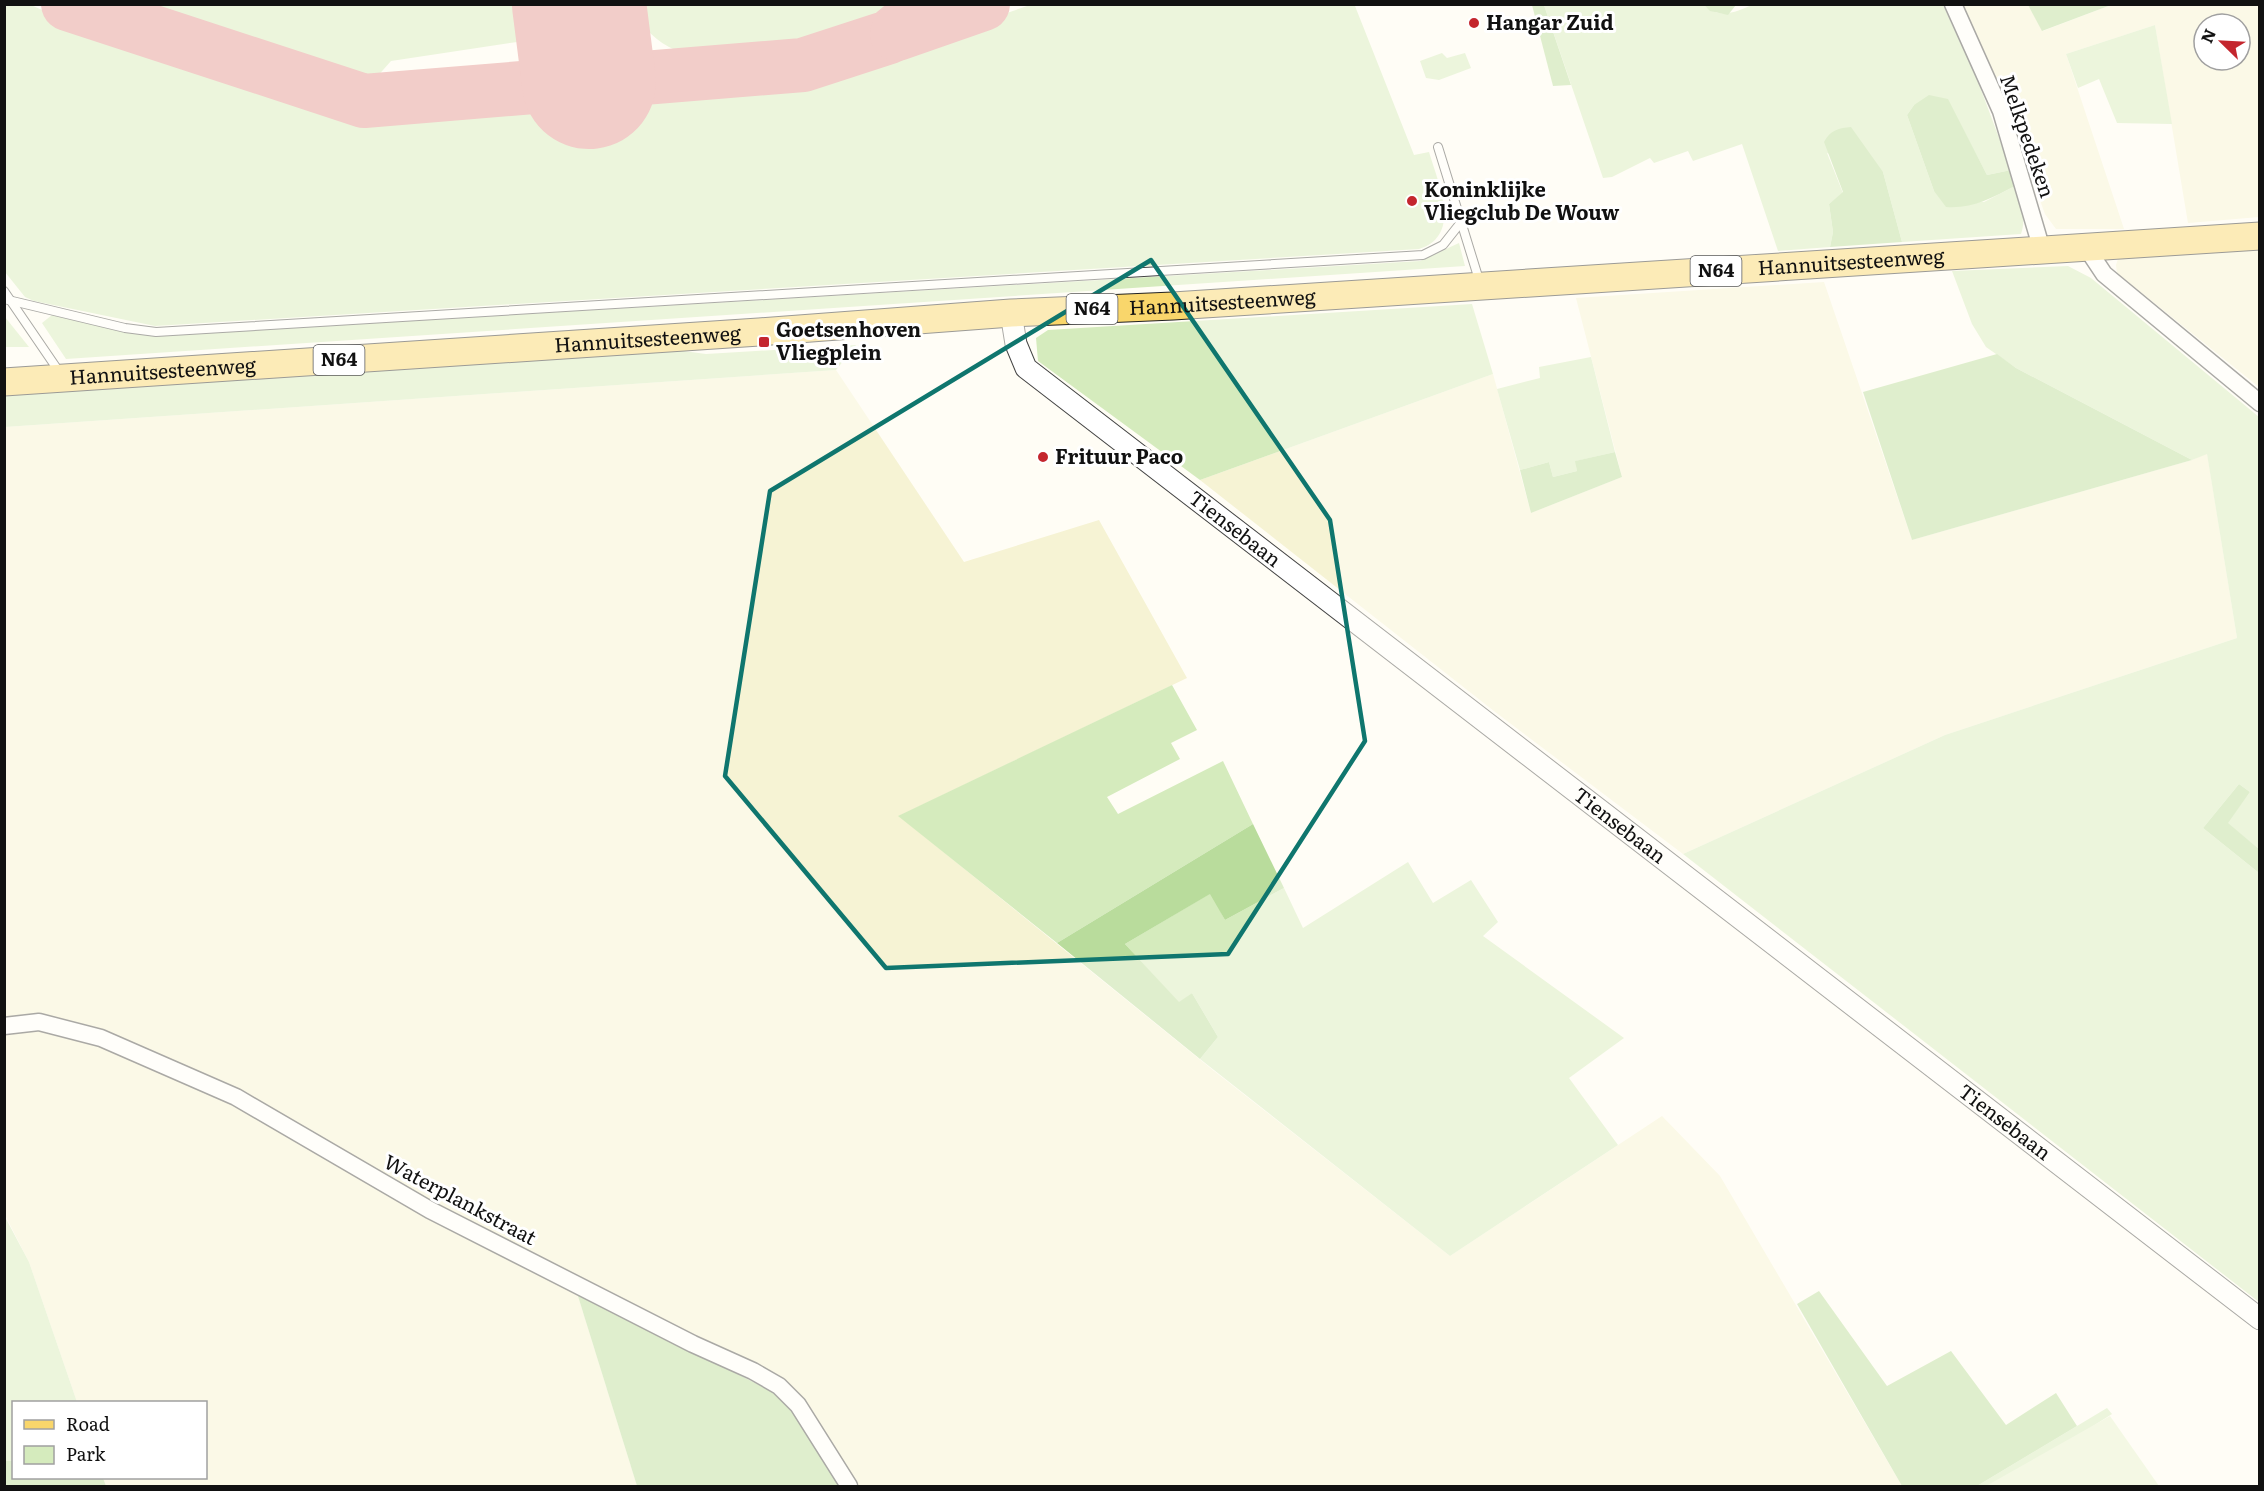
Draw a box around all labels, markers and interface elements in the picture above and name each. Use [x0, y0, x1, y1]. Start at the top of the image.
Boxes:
place label: Hangar Zuid [1486, 6, 1614, 36]
north arrow [2192, 12, 2252, 72]
marker: Hangar Zuid [1467, 16, 1481, 30]
text: N [2194, 24, 2221, 47]
street label: Melkpedeken [1994, 70, 2064, 201]
place label: Koninklijke Vliegclub De Wouw [1424, 173, 1619, 226]
marker: Koninklijke Vliegclub De Wouw [1405, 194, 1419, 208]
street label: Hannuitsesteenweg [1757, 239, 1946, 281]
road number: N64 [1690, 256, 1742, 286]
street label: Hannuitsesteenweg [1128, 280, 1317, 321]
road number: N64 [1066, 294, 1118, 324]
place label: Goetsenhoven Vliegplein [776, 313, 921, 366]
street label: Hannuitsesteenweg [553, 316, 743, 359]
marker: Goetsenhoven Vliegplein [757, 335, 771, 349]
road number: N64 [314, 345, 364, 375]
street label: Hannuitsesteenweg [68, 348, 258, 391]
place label: Frituur Paco [1055, 440, 1183, 470]
marker: Frituur Paco [1036, 450, 1050, 464]
street label: Tiensebaan [1183, 482, 1289, 573]
street label: Tiensebaan [1568, 779, 1674, 869]
street label: Tiensebaan [1953, 1075, 2059, 1166]
street label: Waterplankstraat [379, 1145, 543, 1251]
legend [12, 1401, 207, 1479]
text: Road [66, 1410, 110, 1437]
text: Park [66, 1440, 107, 1467]

